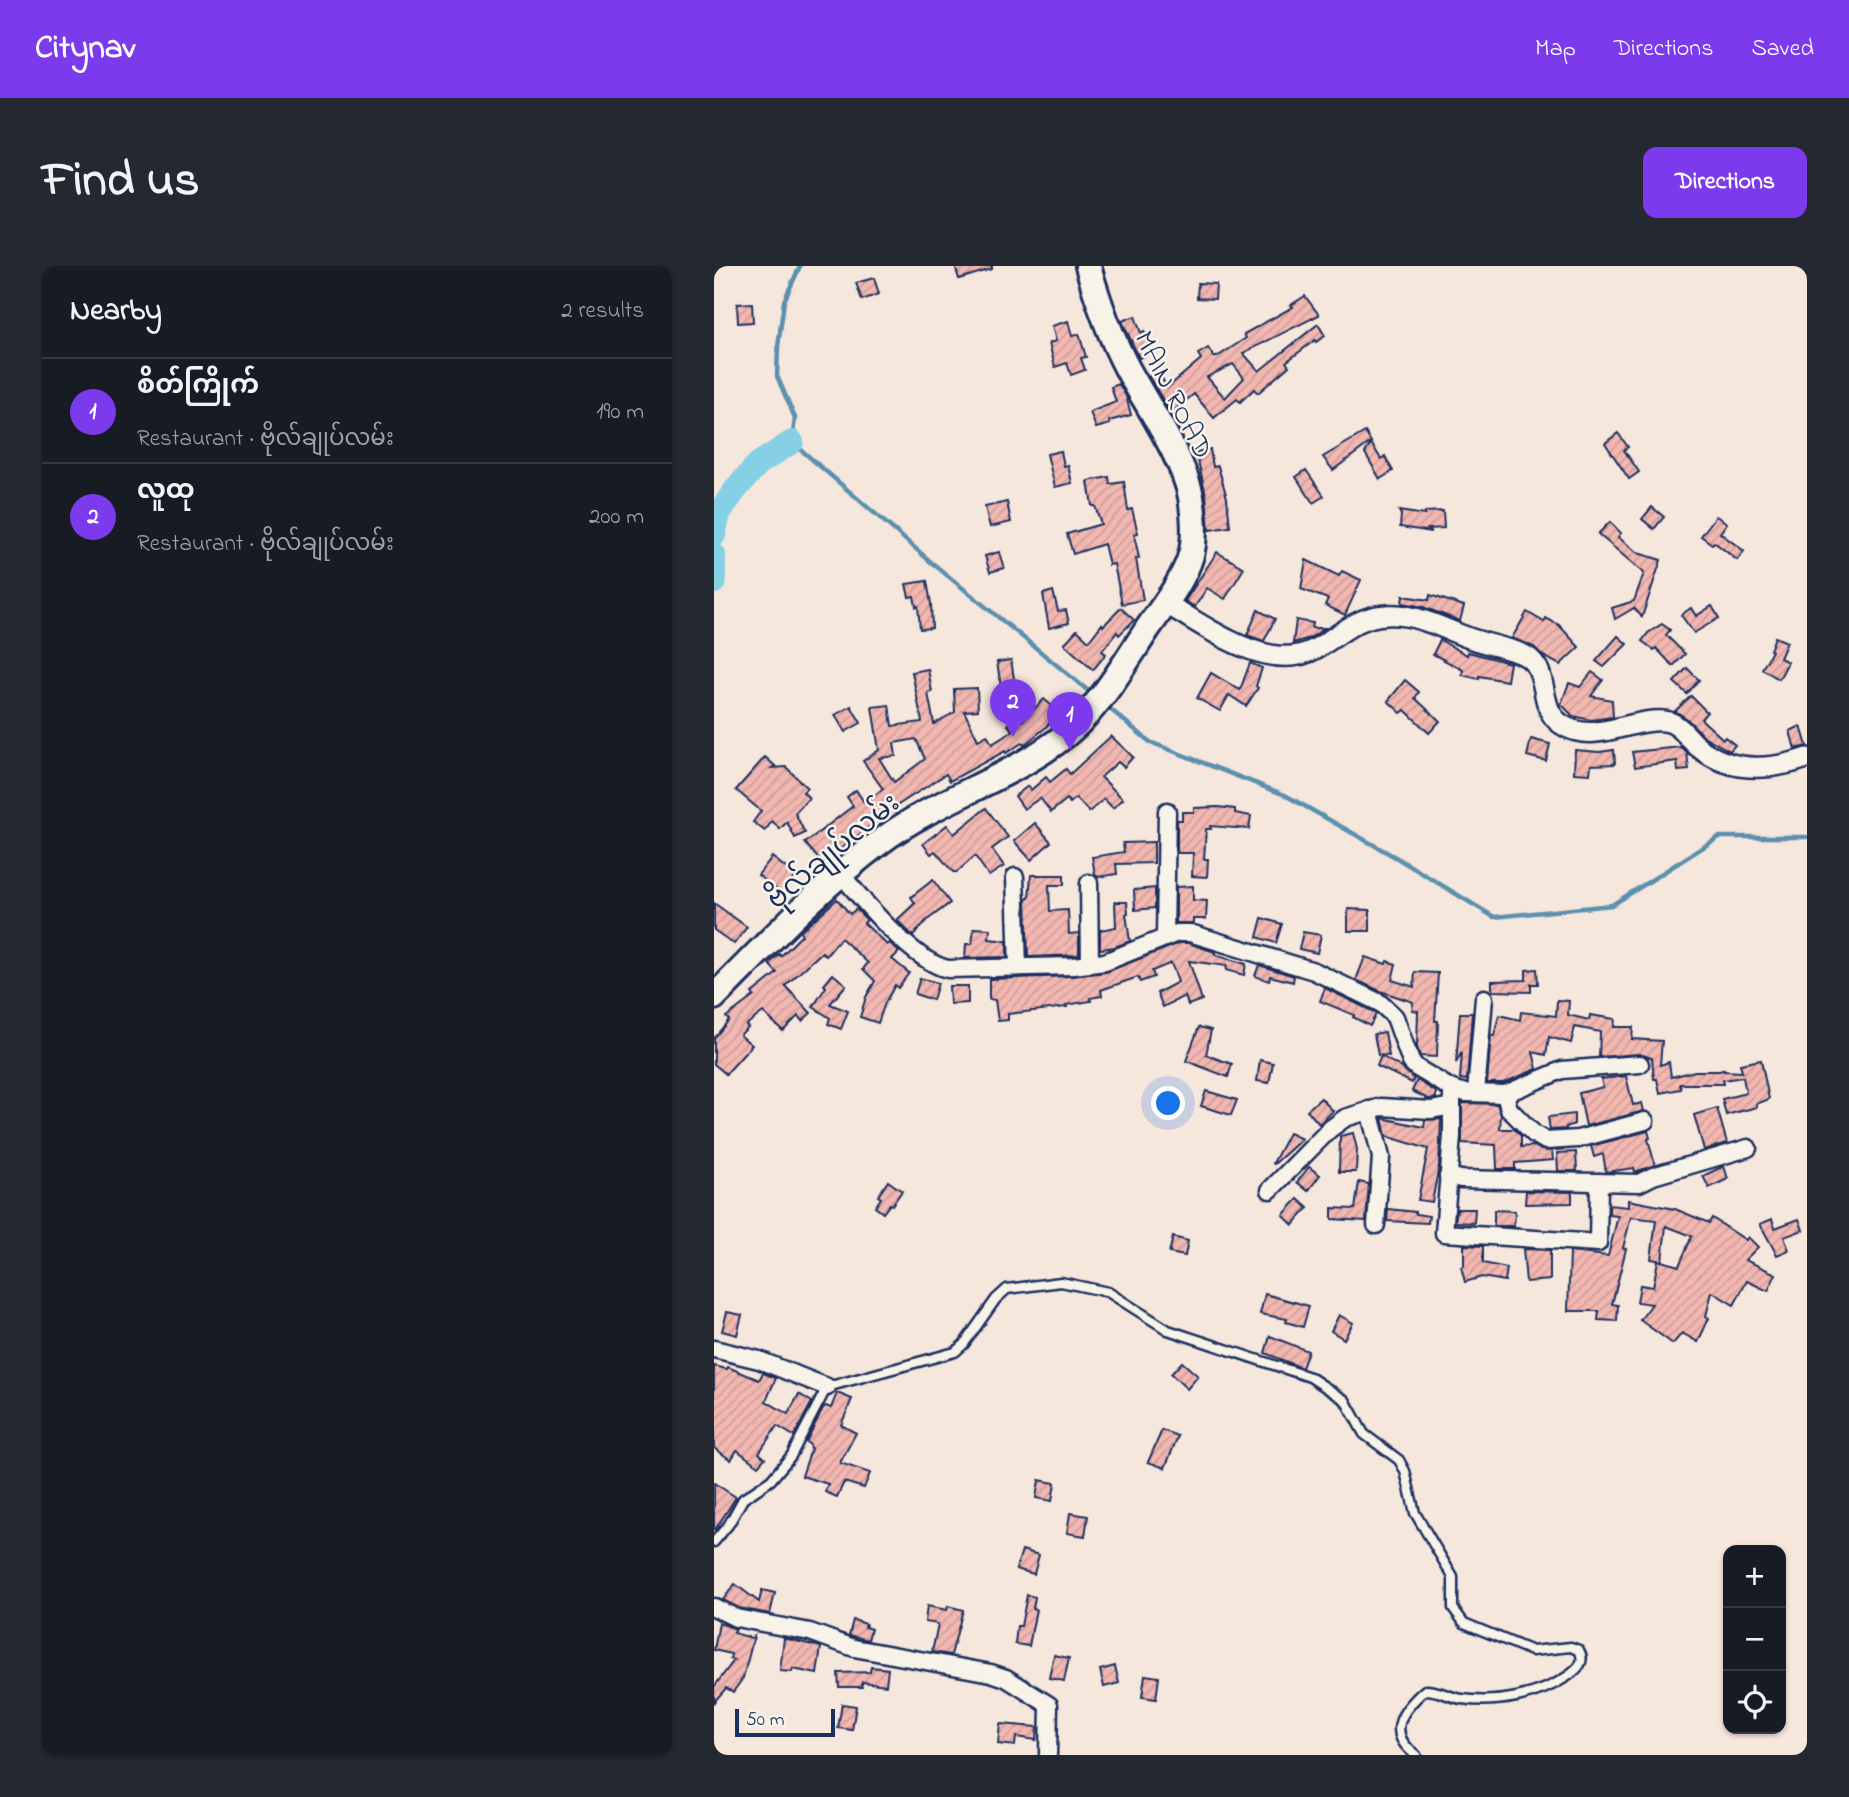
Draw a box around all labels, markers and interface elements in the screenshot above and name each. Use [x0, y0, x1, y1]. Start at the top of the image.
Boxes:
text: Citynav [35, 25, 135, 73]
text: Map [1535, 32, 1576, 67]
text: Directions [1614, 32, 1713, 67]
text: Saved [1751, 32, 1814, 67]
text: Find us [42, 146, 199, 218]
button: Directions [1643, 147, 1807, 218]
text: Nearby [70, 290, 162, 334]
text: 2 results [561, 295, 644, 328]
street label: MAIN ROAD [1122, 324, 1222, 467]
text: စိတ်ကြိုက် [137, 368, 259, 406]
text: 1 [89, 396, 97, 429]
text: 190 m [596, 396, 644, 429]
text: Restaurant · ဗိုလ်‌ချုပ်‌လမ်း [137, 423, 394, 456]
text: လူထု [137, 473, 195, 511]
text: 2 [87, 501, 99, 534]
text: 200 m [589, 501, 644, 534]
text: Restaurant · ဗိုလ်‌ချုပ်‌လမ်း [137, 528, 394, 561]
pin: 2 [990, 679, 1036, 737]
pin: 1 [1047, 692, 1093, 750]
street label: ဗိုလ်‌ချုပ်‌လမ်း [758, 784, 910, 921]
your location [1151, 1086, 1185, 1120]
map controls [1723, 1545, 1786, 1734]
button: + [1723, 1545, 1786, 1608]
button: − [1723, 1608, 1786, 1671]
button: locate [1723, 1671, 1786, 1734]
scale bar [735, 1706, 835, 1738]
text: 50 m [746, 1707, 785, 1734]

